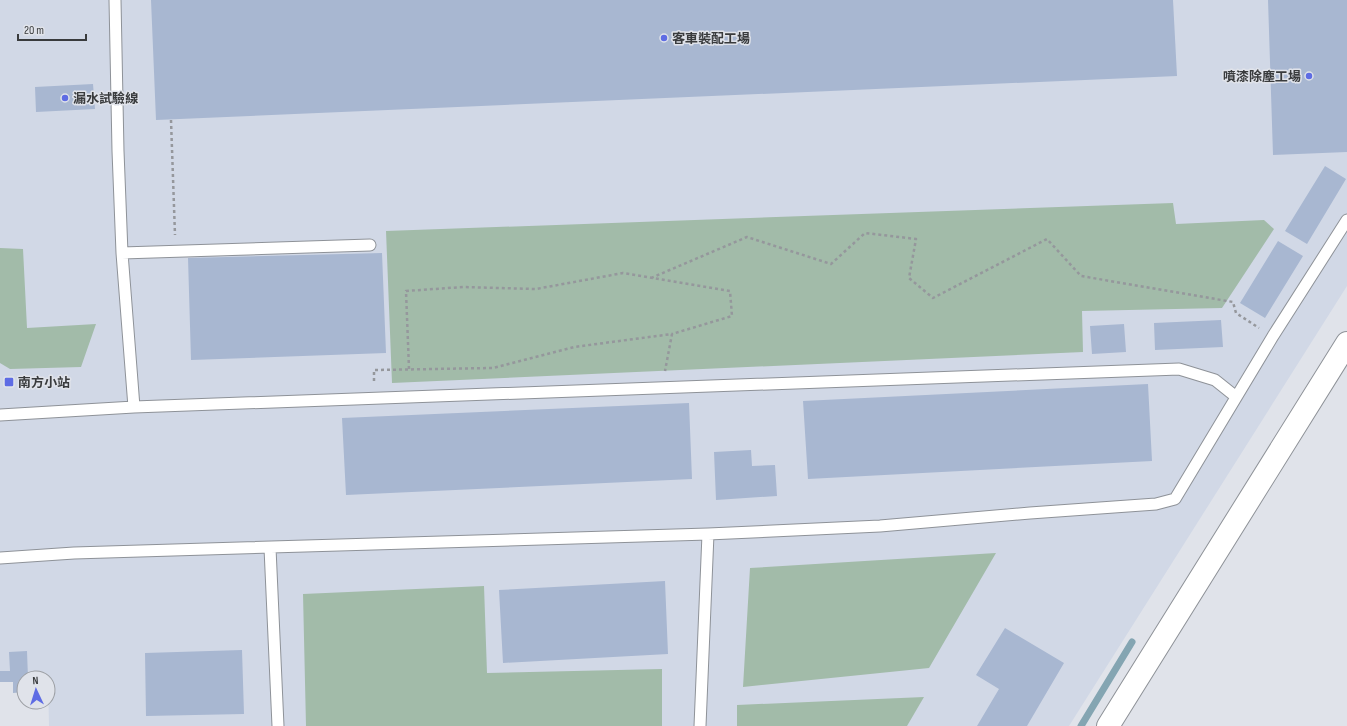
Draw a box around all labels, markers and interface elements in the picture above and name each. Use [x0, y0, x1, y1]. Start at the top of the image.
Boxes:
scale bar [18, 16, 86, 42]
text: 20 m [24, 23, 44, 38]
place label: 客車裝配工場 [672, 31, 750, 47]
marker: 客車裝配工場 [659, 33, 669, 43]
place label: 噴漆除塵工場 [1223, 69, 1301, 85]
marker: 噴漆除塵工場 [1304, 71, 1314, 81]
place label: 漏水試驗線 [73, 91, 139, 107]
marker: 漏水試驗線 [60, 93, 70, 103]
place label: 南方小站 [18, 375, 70, 391]
marker: 南方小站 [3, 376, 15, 388]
north arrow [16, 670, 56, 710]
text: N [32, 674, 39, 687]

